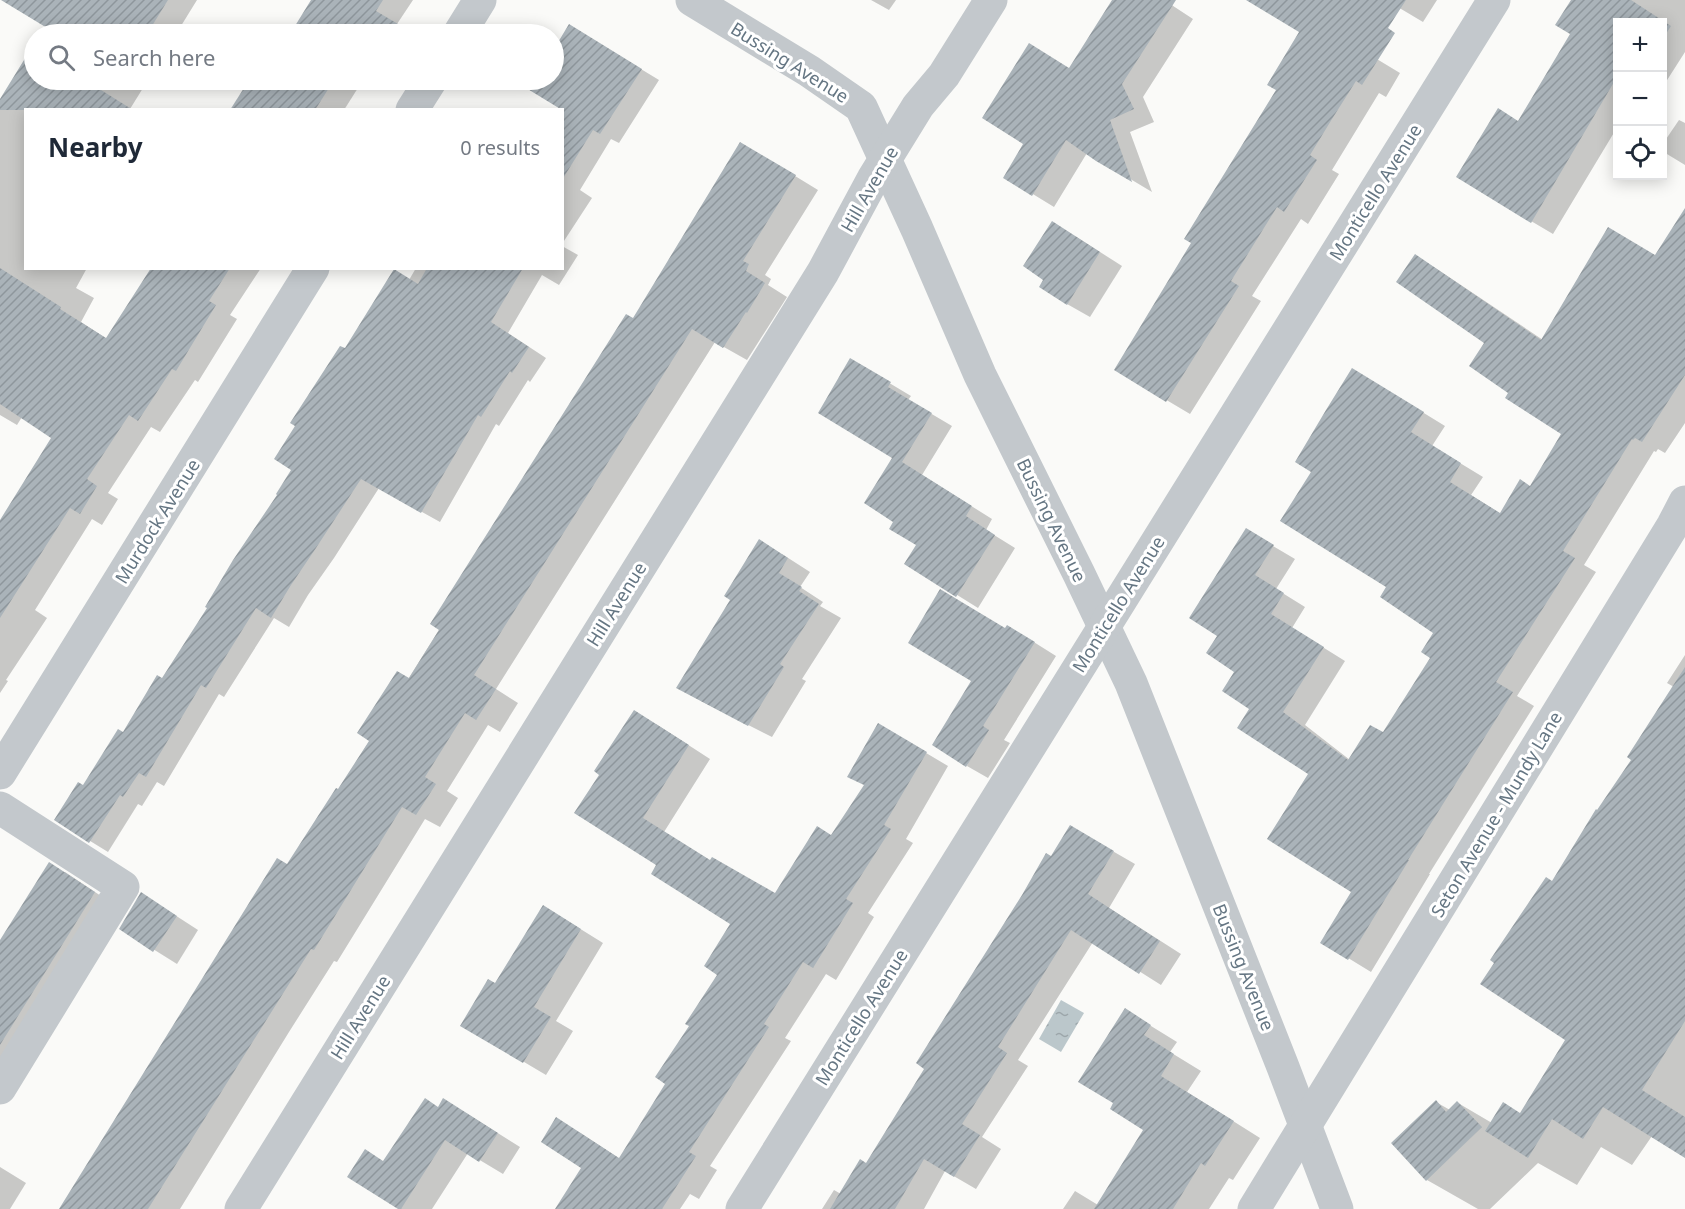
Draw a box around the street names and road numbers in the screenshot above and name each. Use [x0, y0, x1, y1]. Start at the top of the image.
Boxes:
street label: Bussing Avenue [726, 16, 854, 108]
street label: Monticello Avenue [1323, 119, 1427, 265]
street label: Hill Avenue [835, 142, 903, 236]
street label: Murdock Avenue [109, 454, 205, 588]
street label: Bussing Avenue [1012, 454, 1092, 586]
street label: Monticello Avenue [1066, 531, 1170, 677]
street label: Hill Avenue [581, 557, 651, 651]
street label: Seton Avenue - Mundy Lane [1425, 707, 1567, 921]
street label: Bussing Avenue [1208, 900, 1280, 1034]
street label: Monticello Avenue [809, 944, 913, 1090]
street label: Hill Avenue [325, 970, 395, 1064]

